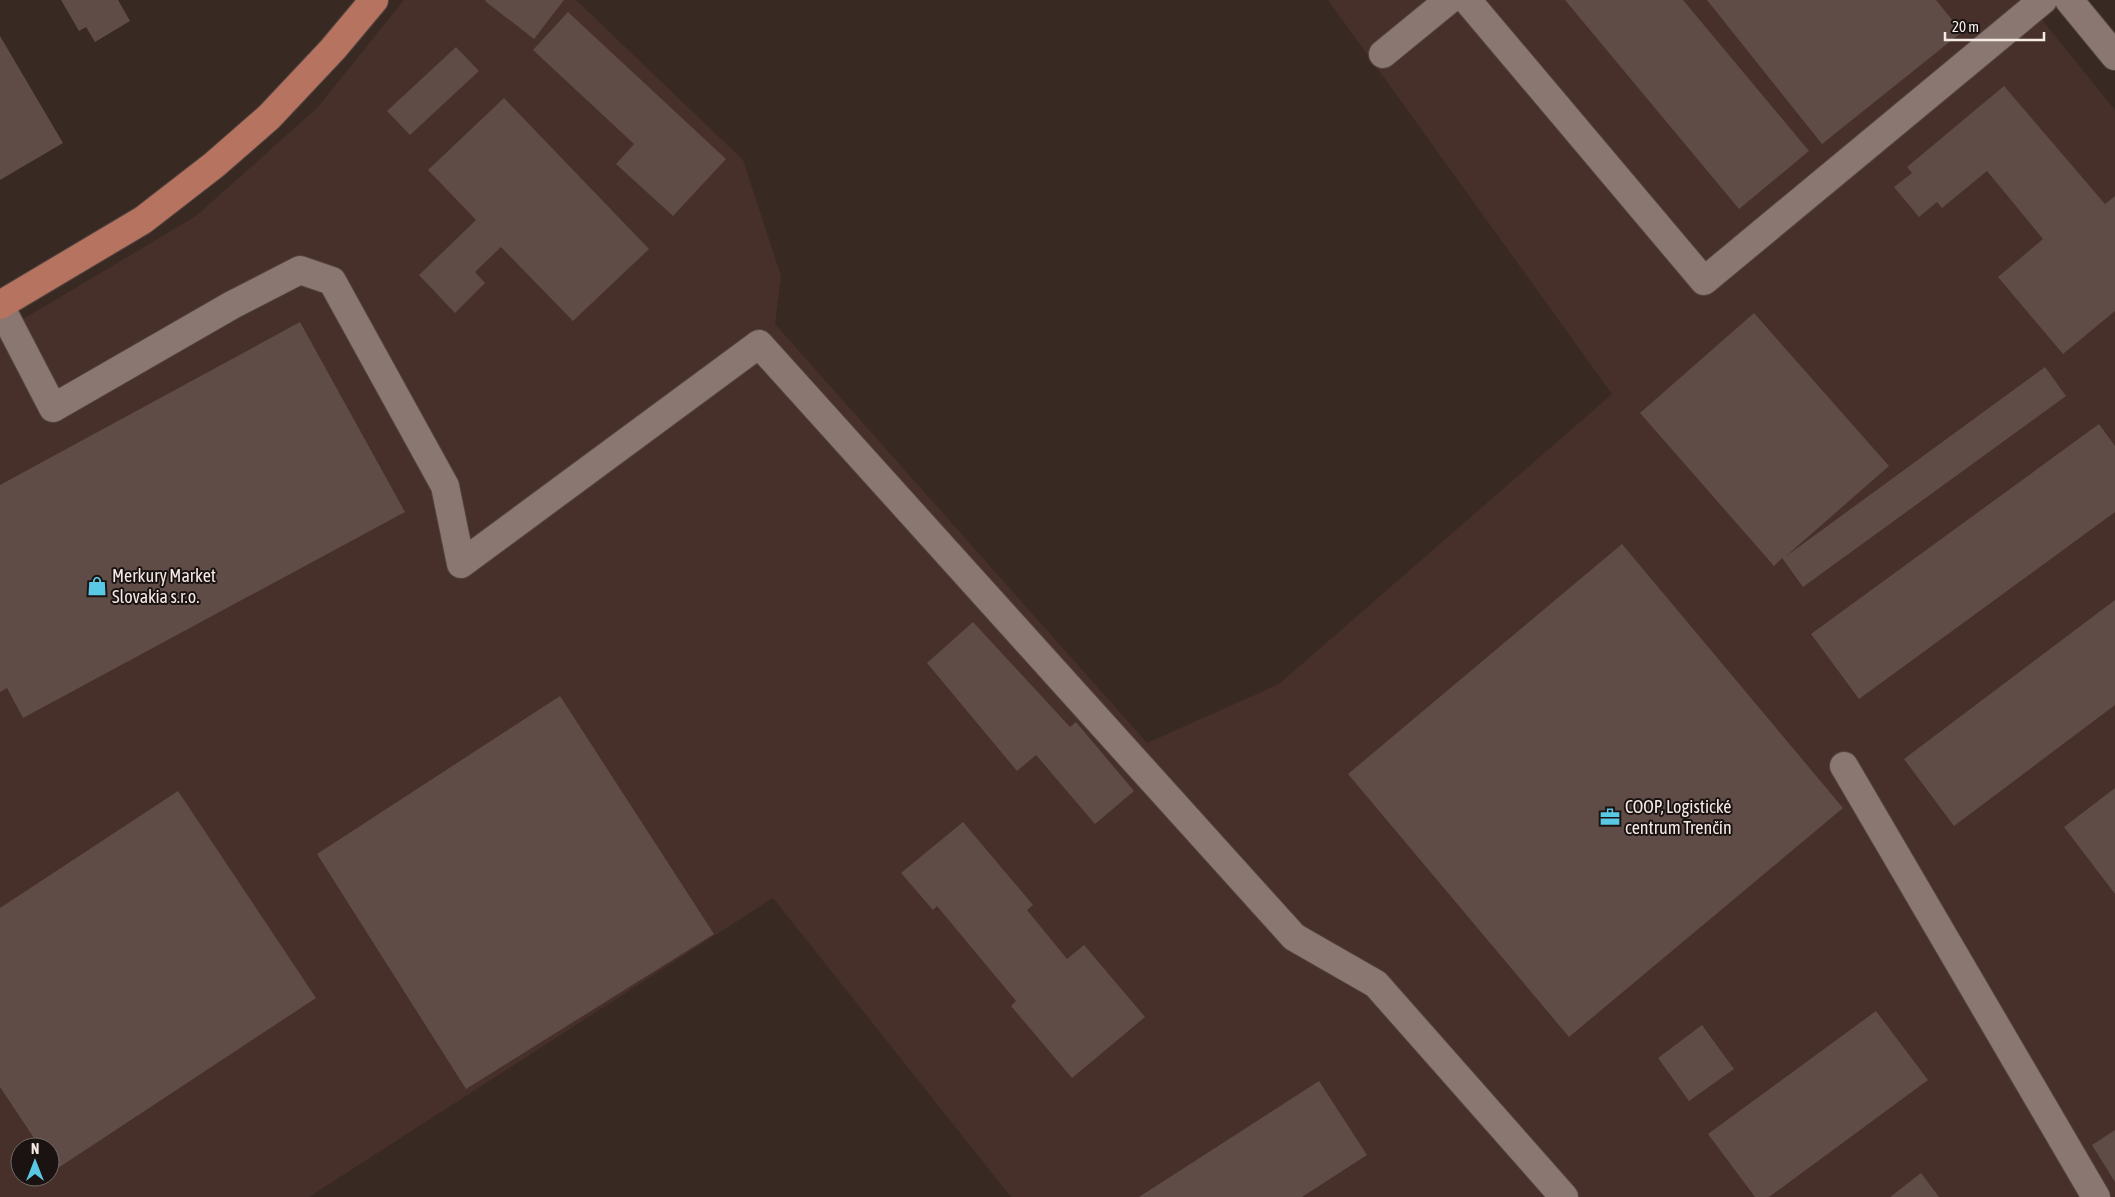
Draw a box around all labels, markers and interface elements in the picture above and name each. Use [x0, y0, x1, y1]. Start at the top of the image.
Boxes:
scale bar [1945, 10, 2044, 42]
text: 20 m [1952, 18, 1979, 35]
place label: Merkury Market Slovakia s.r.o. [112, 565, 216, 607]
shop icon: Merkury Market Slovakia s.r.o. [86, 575, 108, 597]
place label: COOP, Logistické centrum Trenčín [1625, 796, 1732, 838]
office icon: COOP, Logistické centrum Trenčín [1599, 806, 1621, 828]
north arrow [10, 1137, 60, 1187]
text: N [31, 1141, 39, 1157]

